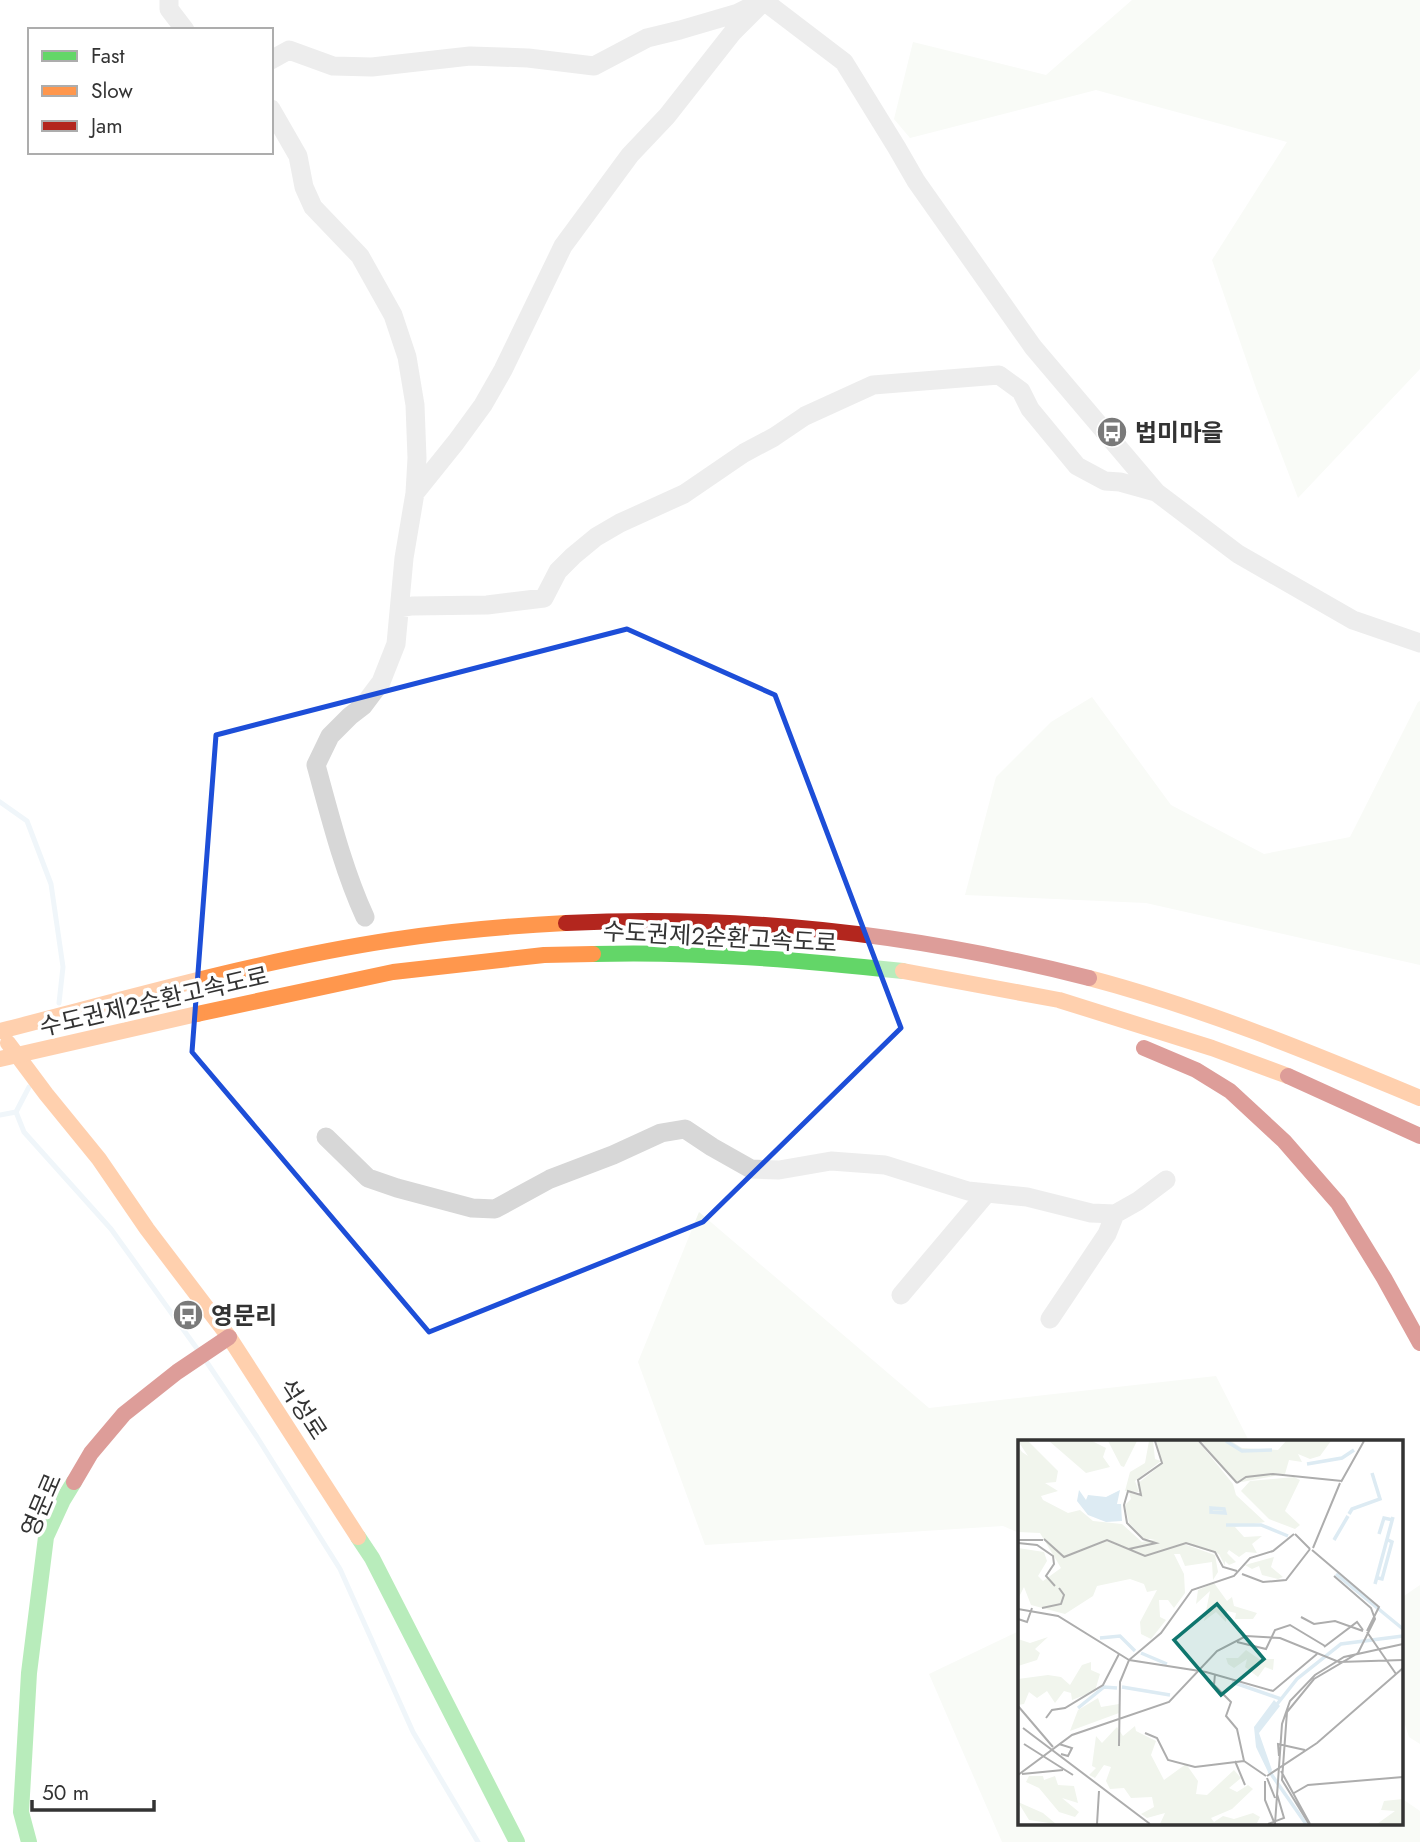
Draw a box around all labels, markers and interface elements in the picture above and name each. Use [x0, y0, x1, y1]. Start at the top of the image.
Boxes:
legend [28, 28, 273, 154]
text: Fast [91, 41, 124, 71]
text: Slow [91, 76, 133, 106]
text: Jam [88, 111, 123, 141]
bus stop icon: 법미마을 [1095, 415, 1129, 449]
place label: 법미마을 [1135, 415, 1223, 450]
street label: 수도권제2순환고속도로 [602, 913, 838, 961]
street label: 수도권제2순환고속도로 [36, 958, 272, 1044]
bus stop icon: 영문리 [171, 1298, 205, 1332]
place label: 영문리 [211, 1298, 277, 1333]
street label: 석성로 [270, 1372, 336, 1446]
inset map [1018, 1440, 1402, 1825]
street label: 영문로 [12, 1468, 70, 1542]
scale bar [32, 1769, 154, 1813]
text: 50 m [42, 1778, 89, 1808]

